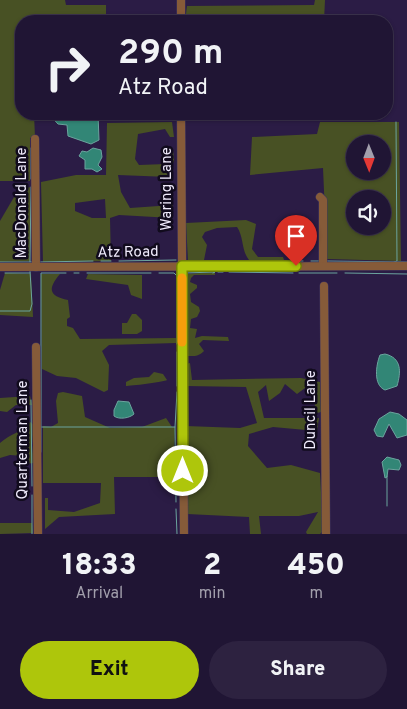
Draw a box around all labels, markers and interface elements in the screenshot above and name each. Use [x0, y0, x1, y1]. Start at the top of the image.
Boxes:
text: 290 m [118, 32, 223, 76]
icon: right [35, 35, 100, 100]
text: Atz Road [118, 75, 208, 102]
north arrow [346, 135, 391, 180]
map controls [346, 135, 391, 235]
street label: MacDonald Lane [13, 147, 32, 259]
street label: Waring Lane [158, 147, 177, 231]
button: sound [346, 190, 391, 235]
pin [275, 215, 317, 266]
icon: arrive [282, 222, 310, 250]
street label: Atz Road [97, 243, 159, 263]
street label: Duncil Lane [302, 370, 321, 450]
street label: Quarterman Lane [14, 380, 33, 500]
position arrow [156, 444, 208, 496]
text: 18:33 [62, 548, 137, 585]
text: 2 [203, 548, 221, 585]
text: 450 [287, 548, 345, 585]
text: Arrival [76, 584, 123, 604]
text: min [199, 584, 225, 604]
text: m [309, 584, 323, 604]
button: Exit [20, 641, 199, 699]
button: Share [209, 641, 387, 699]

